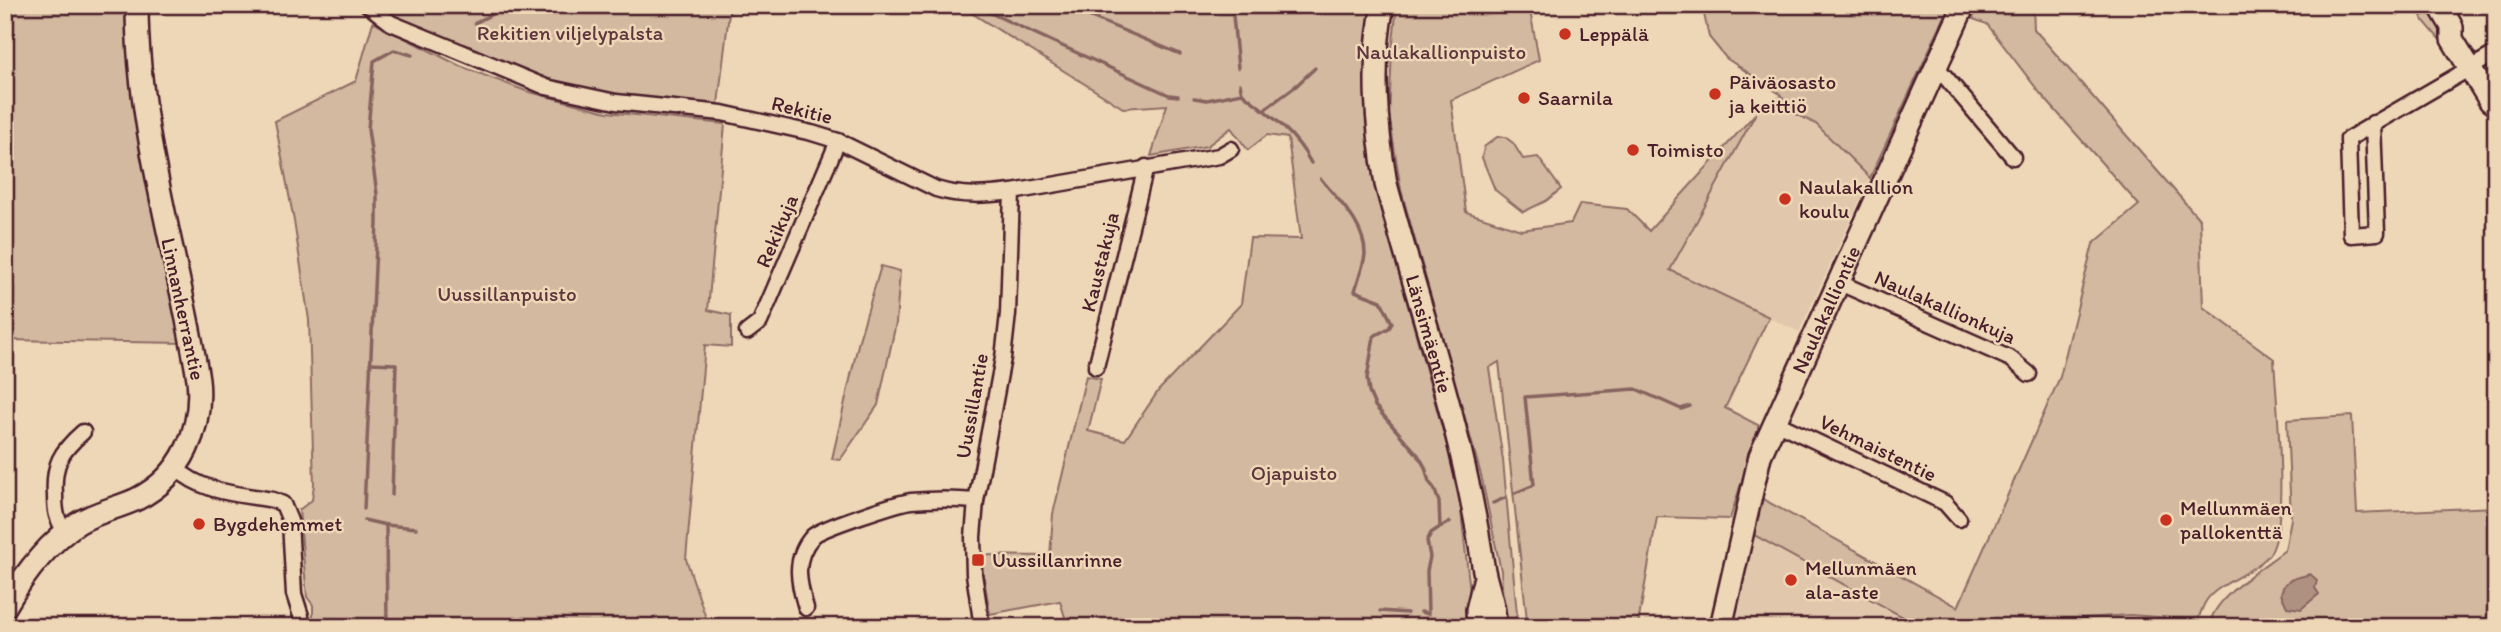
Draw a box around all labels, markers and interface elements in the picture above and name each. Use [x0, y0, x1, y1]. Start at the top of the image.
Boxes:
park label: Rekitien viljelypalsta [477, 20, 663, 45]
place label: Leppälä [1579, 21, 1649, 46]
marker: Leppälä [1557, 26, 1573, 42]
park label: Naulakallionpuisto [1356, 39, 1526, 64]
place label: Päiväosasto ja keittiö [1728, 69, 1836, 118]
place label: Saarnila [1538, 85, 1613, 110]
marker: Päiväosasto ja keittiö [1707, 86, 1723, 102]
street label: Rekitie [769, 90, 835, 129]
marker: Saarnila [1516, 90, 1532, 106]
place label: Toimisto [1647, 137, 1724, 162]
marker: Toimisto [1625, 142, 1641, 158]
place label: Naulakallion koulu [1799, 174, 1913, 223]
street label: Rekikuja [750, 190, 803, 271]
marker: Naulakallion koulu [1777, 191, 1793, 207]
street label: Kaustakuja [1075, 209, 1124, 314]
street label: Linnanherrantie [156, 235, 211, 382]
street label: Naulakalliontie [1786, 242, 1865, 377]
street label: Naulakallionkuja [1871, 264, 2020, 349]
street label: Länsimäentie [1400, 272, 1458, 396]
park label: Uussillanpuisto [437, 281, 577, 306]
street label: Uussillantie [950, 351, 993, 461]
street label: Vehmaistentie [1816, 408, 1941, 487]
park label: Ojapuisto [1251, 460, 1337, 485]
place label: Mellunmäen pallokenttä [2180, 495, 2292, 544]
place label: Bygdehemmet [213, 511, 342, 536]
marker: Mellunmäen pallokenttä [2158, 512, 2174, 528]
marker: Bygdehemmet [191, 516, 207, 532]
place label: Uussillanrinne [992, 547, 1122, 572]
marker: Uussillanrinne [970, 552, 986, 568]
place label: Mellunmäen ala-aste [1805, 555, 1917, 604]
marker: Mellunmäen ala-aste [1783, 572, 1799, 588]

